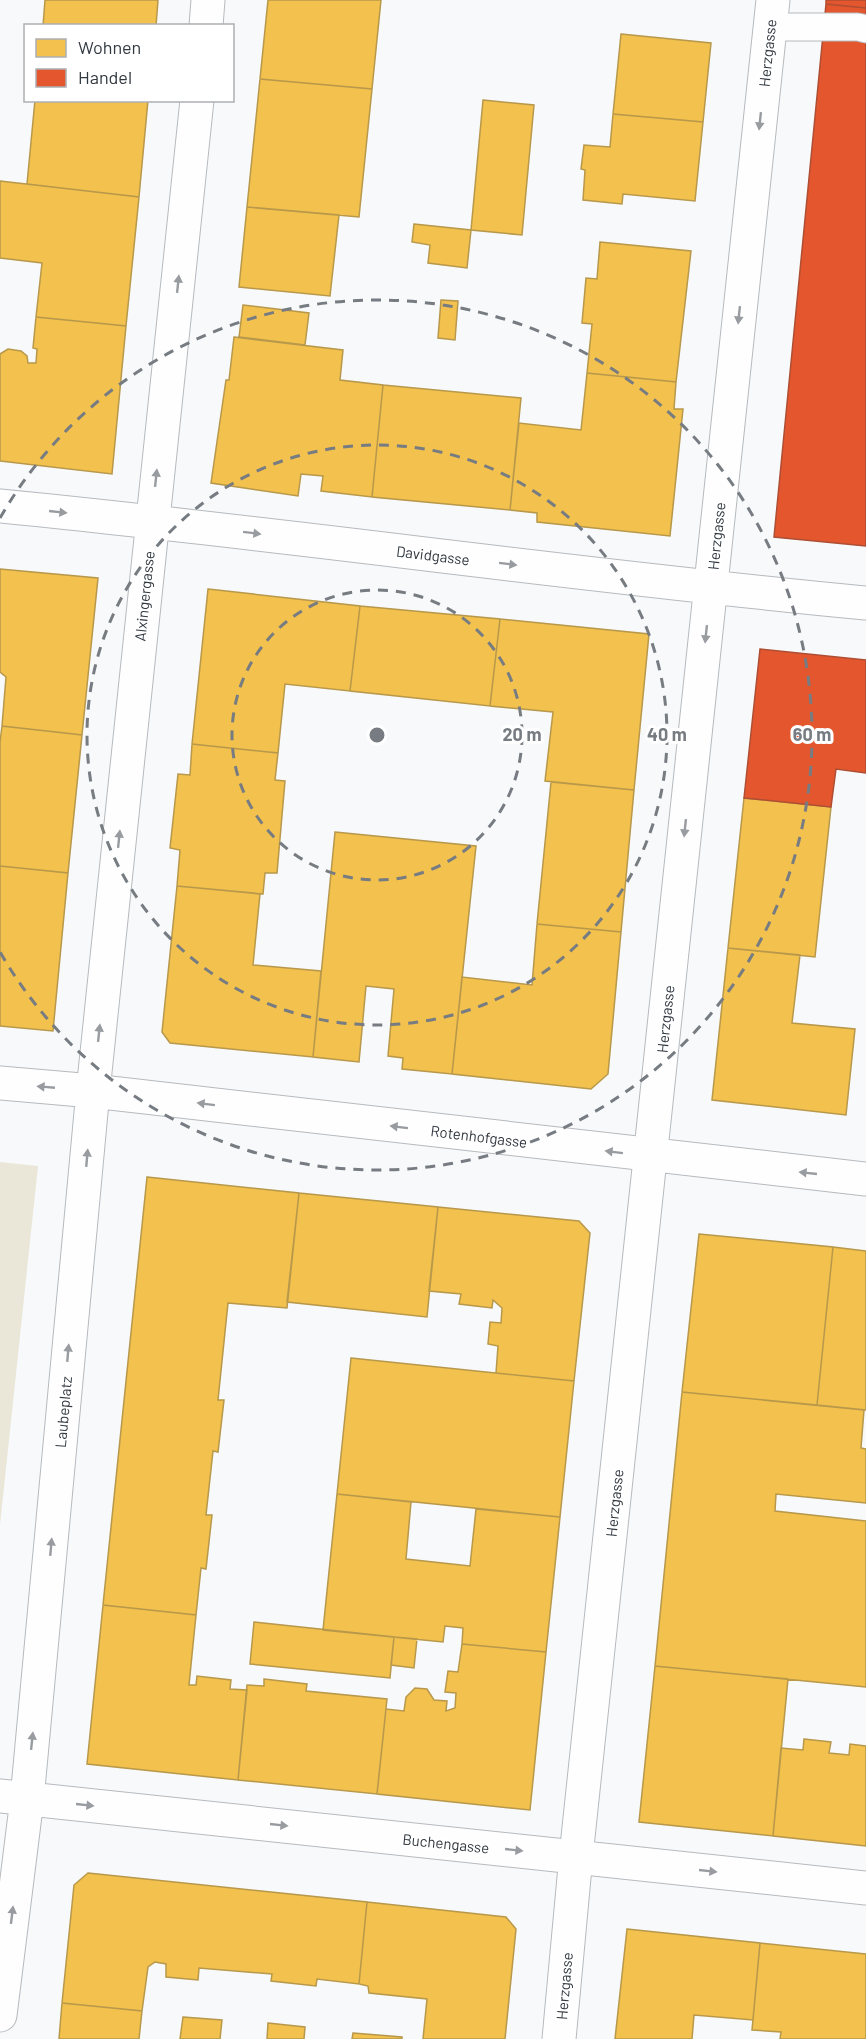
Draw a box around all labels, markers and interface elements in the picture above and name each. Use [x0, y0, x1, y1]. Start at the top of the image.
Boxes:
street label: Herzgasse [755, 18, 779, 88]
legend [24, 24, 234, 102]
text: Wohnen [78, 36, 141, 58]
text: Handel [78, 66, 132, 88]
one-way arrow [755, 111, 765, 130]
one-way arrow [173, 275, 182, 294]
one-way arrow [735, 305, 744, 324]
one-way arrow [152, 469, 161, 488]
street label: Herzgasse [704, 501, 728, 571]
one-way arrow [49, 507, 68, 517]
one-way arrow [243, 528, 262, 538]
street label: Davidgasse [395, 542, 471, 568]
street label: Alxingergasse [130, 550, 158, 642]
one-way arrow [499, 559, 518, 569]
one-way arrow [701, 625, 711, 644]
text: 20 m [503, 723, 541, 745]
text: 40 m [647, 723, 687, 745]
text: 60 m [793, 723, 831, 745]
centre of rings [367, 725, 387, 745]
one-way arrow [680, 818, 690, 837]
one-way arrow [114, 830, 124, 849]
street label: Herzgasse [653, 984, 677, 1054]
one-way arrow [94, 1024, 104, 1043]
one-way arrow [37, 1082, 56, 1092]
one-way arrow [196, 1100, 215, 1109]
street label: Rotenhofgasse [430, 1121, 528, 1151]
one-way arrow [390, 1122, 409, 1132]
one-way arrow [604, 1147, 623, 1156]
one-way arrow [82, 1149, 92, 1168]
one-way arrow [798, 1168, 817, 1178]
one-way arrow [63, 1343, 73, 1362]
street label: Laubeplatz [51, 1375, 75, 1449]
street label: Herzgasse [602, 1468, 626, 1538]
one-way arrow [46, 1537, 56, 1556]
one-way arrow [27, 1731, 37, 1750]
one-way arrow [75, 1800, 94, 1810]
one-way arrow [269, 1820, 288, 1830]
street label: Buchengasse [402, 1830, 490, 1856]
one-way arrow [505, 1845, 524, 1855]
one-way arrow [699, 1866, 718, 1876]
one-way arrow [8, 1905, 17, 1924]
street label: Herzgasse [552, 1951, 576, 2021]

